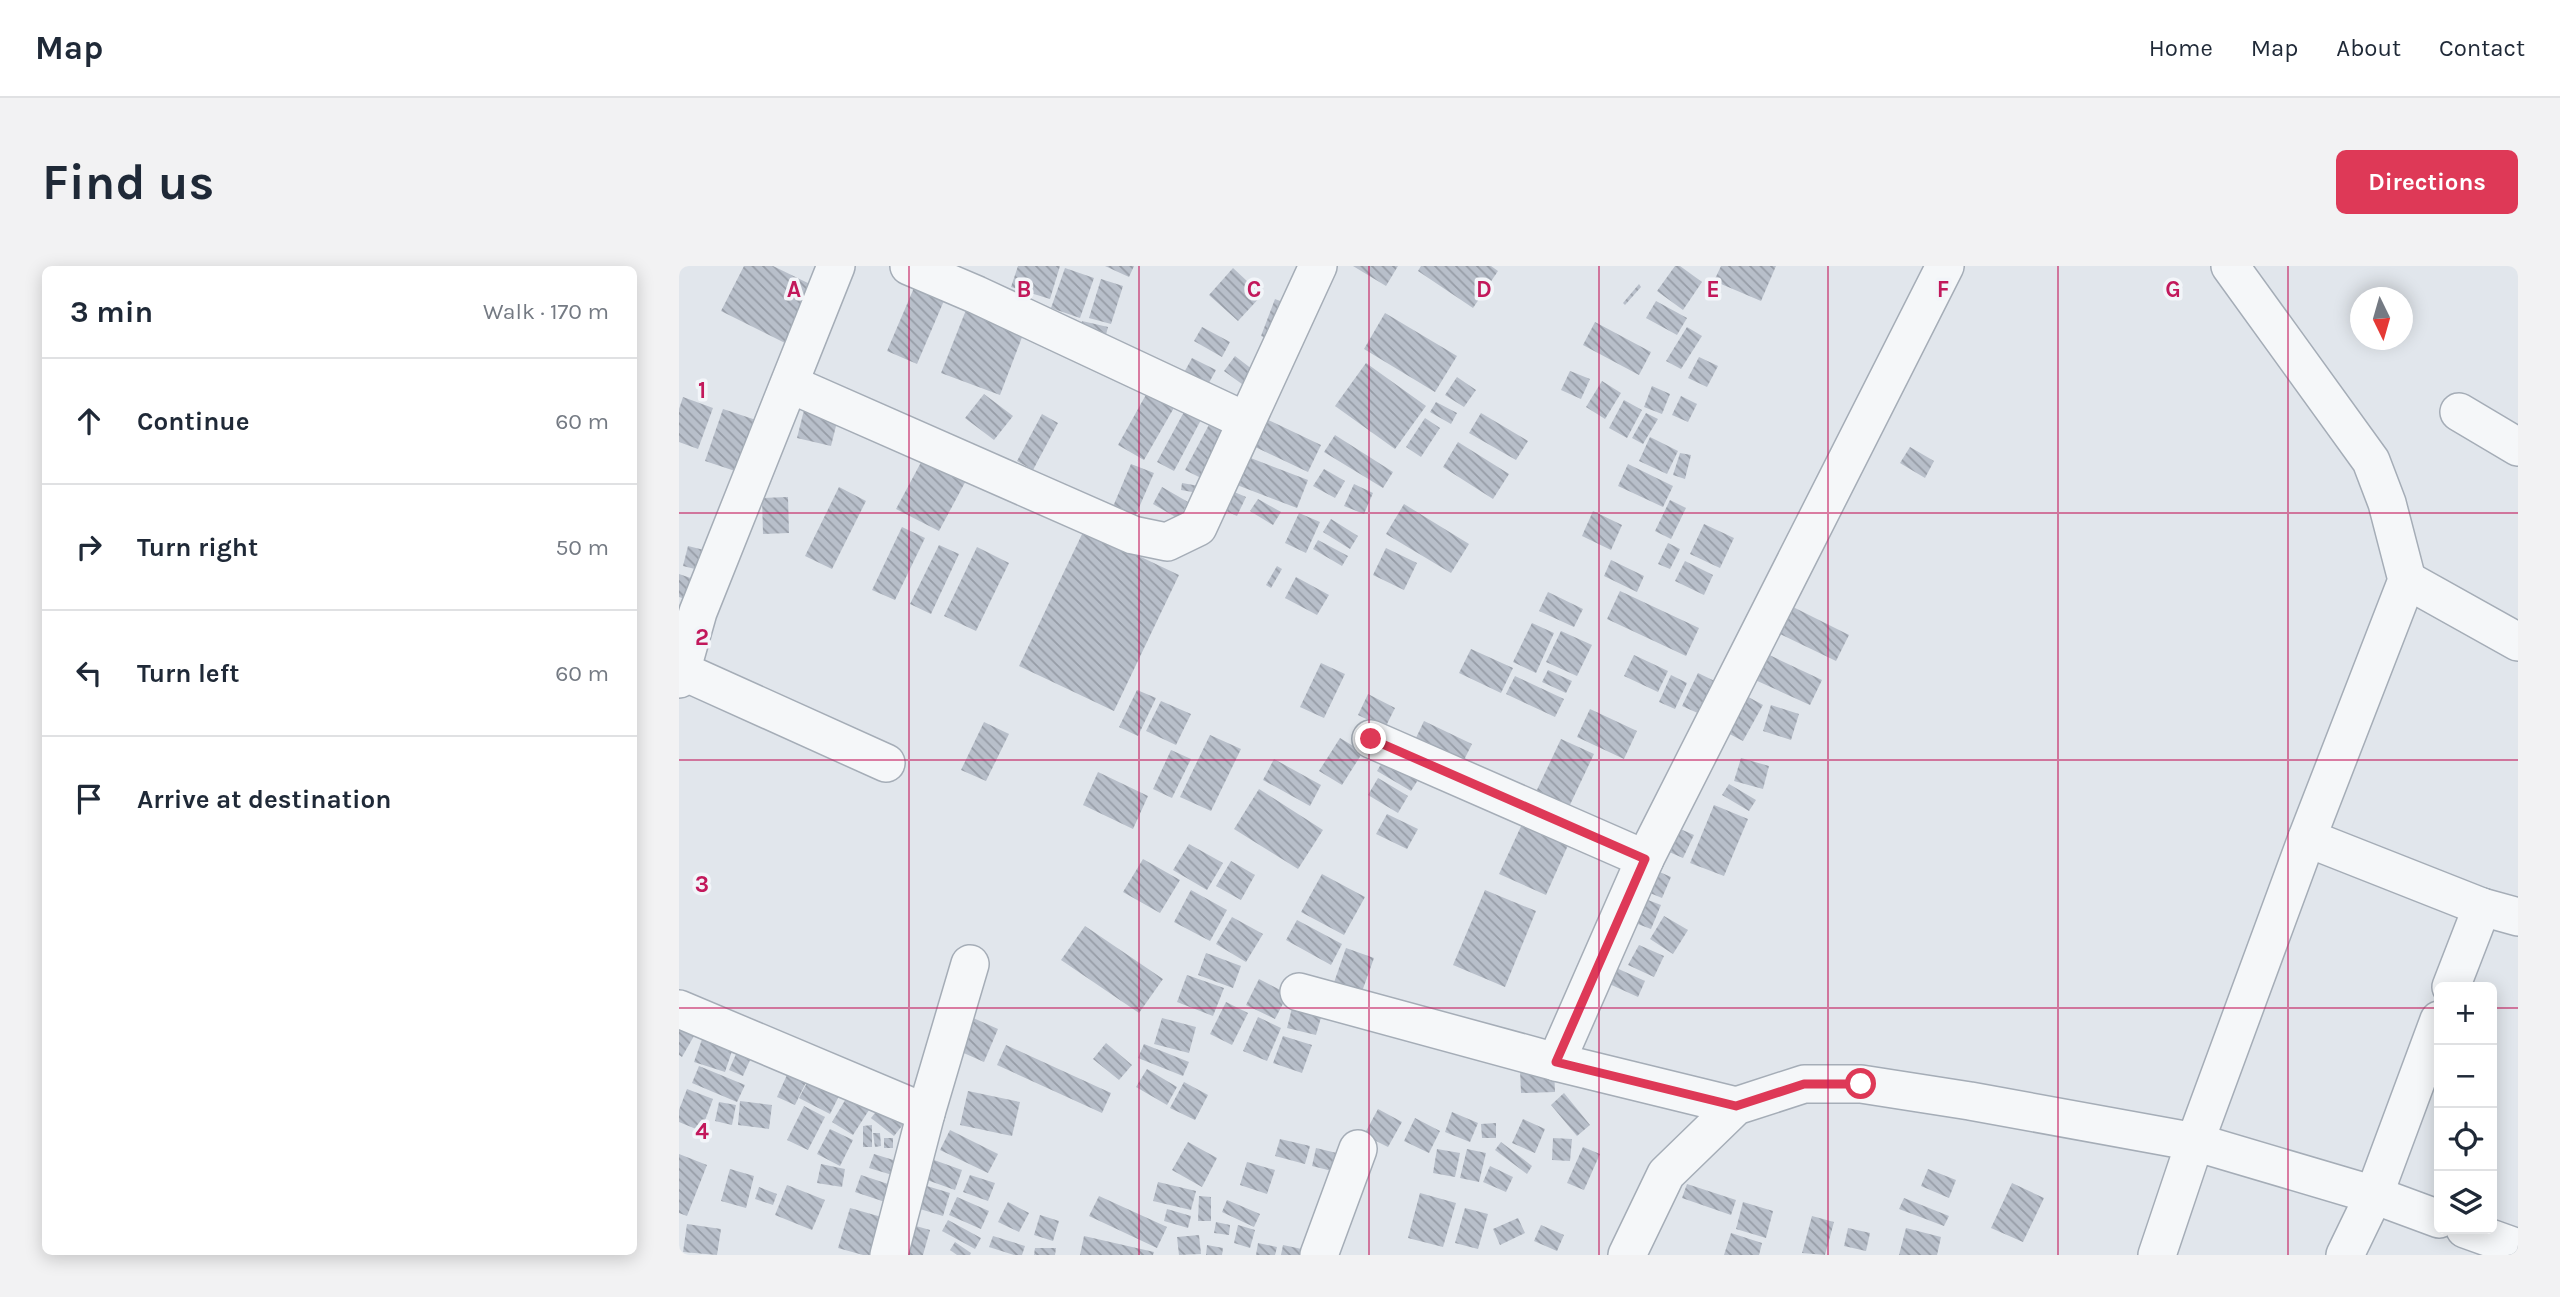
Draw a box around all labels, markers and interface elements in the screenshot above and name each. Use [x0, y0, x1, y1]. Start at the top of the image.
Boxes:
text: Map [35, 29, 103, 67]
text: Home [2149, 34, 2213, 62]
text: Map [2251, 34, 2298, 62]
text: About [2336, 34, 2401, 62]
text: Contact [2439, 34, 2525, 62]
button: Directions [2336, 150, 2518, 214]
text: Find us [42, 154, 214, 211]
text: A [787, 276, 801, 303]
text: B [1017, 276, 1031, 303]
text: C [1247, 276, 1261, 303]
text: D [1476, 276, 1492, 303]
text: E [1706, 276, 1720, 303]
text: F [1937, 276, 1949, 303]
text: G [2165, 276, 2181, 303]
north arrow [2350, 287, 2413, 350]
text: 3 min [70, 294, 153, 330]
text: Walk · 170 m [483, 298, 609, 325]
text: 1 [698, 377, 706, 404]
icon: ahead [70, 402, 108, 440]
text: Continue [137, 406, 249, 437]
text: 60 m [555, 408, 609, 435]
icon: right [70, 528, 108, 566]
text: Turn right [137, 532, 258, 563]
text: 50 m [555, 534, 609, 561]
text: 2 [695, 624, 709, 651]
icon: left [70, 654, 108, 692]
text: Turn left [137, 658, 239, 689]
text: 60 m [555, 660, 609, 687]
route end [1355, 723, 1386, 754]
icon: arrive [70, 780, 108, 818]
text: Arrive at destination [137, 784, 391, 815]
text: 3 [695, 871, 709, 898]
map controls [2434, 982, 2497, 1234]
button: + [2434, 982, 2497, 1045]
button: − [2434, 1045, 2497, 1108]
route start [1845, 1068, 1876, 1099]
button: locate [2434, 1108, 2497, 1171]
text: 4 [695, 1118, 709, 1145]
button: layers [2434, 1171, 2497, 1234]

